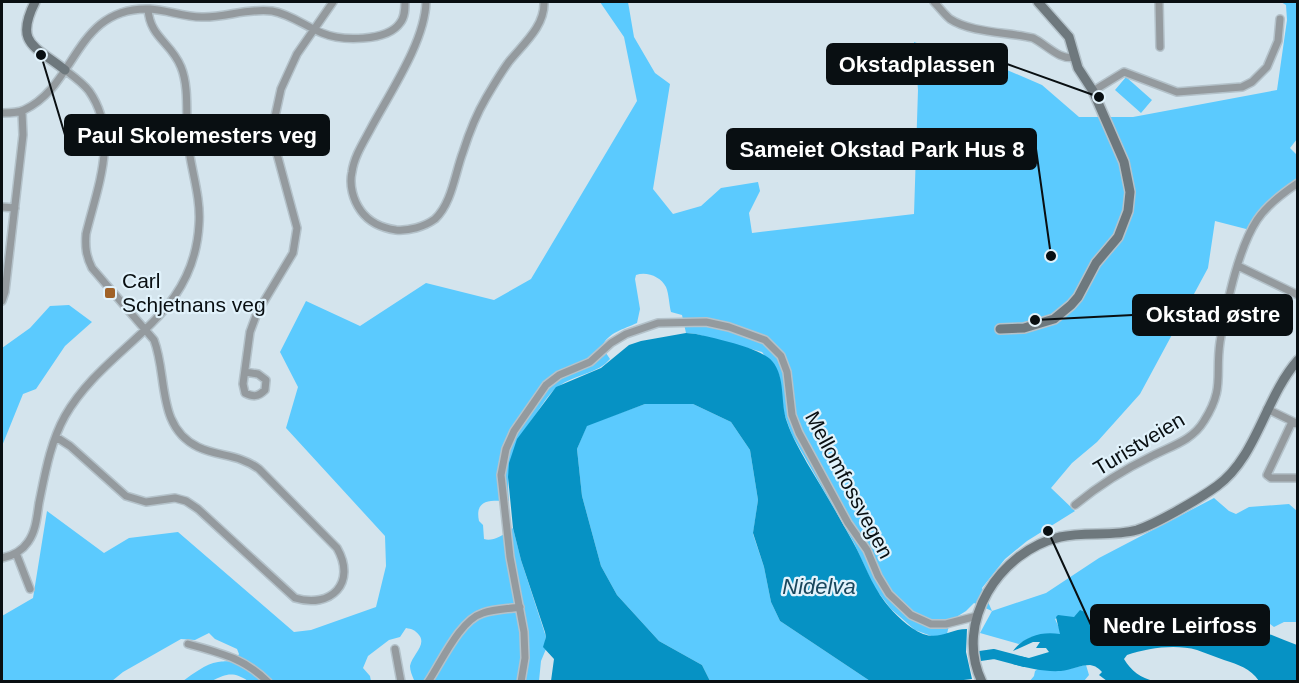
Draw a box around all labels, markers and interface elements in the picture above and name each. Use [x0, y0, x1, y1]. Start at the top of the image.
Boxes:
callout: Okstadplassen [827, 44, 1007, 84]
text: Okstadplassen [839, 52, 995, 77]
callout: Paul Skolemesters veg [65, 115, 329, 155]
text: Paul Skolemesters veg [77, 123, 317, 148]
callout: Sameiet Okstad Park Hus 8 [727, 129, 1036, 169]
text: Sameiet Okstad Park Hus 8 [740, 137, 1024, 162]
place label: Carl Schjetnans veg [122, 269, 266, 316]
marker: Carl Schjetnans veg [103, 286, 117, 300]
callout: Okstad østre [1133, 295, 1292, 335]
text: Okstad østre [1146, 302, 1280, 327]
street label: Mellomfossvegen [801, 407, 898, 562]
street label: Turistveien [1089, 407, 1188, 480]
water label: Nidelva [782, 574, 856, 599]
callout: Nedre Leirfoss [1091, 605, 1269, 645]
text: Nedre Leirfoss [1103, 613, 1257, 638]

